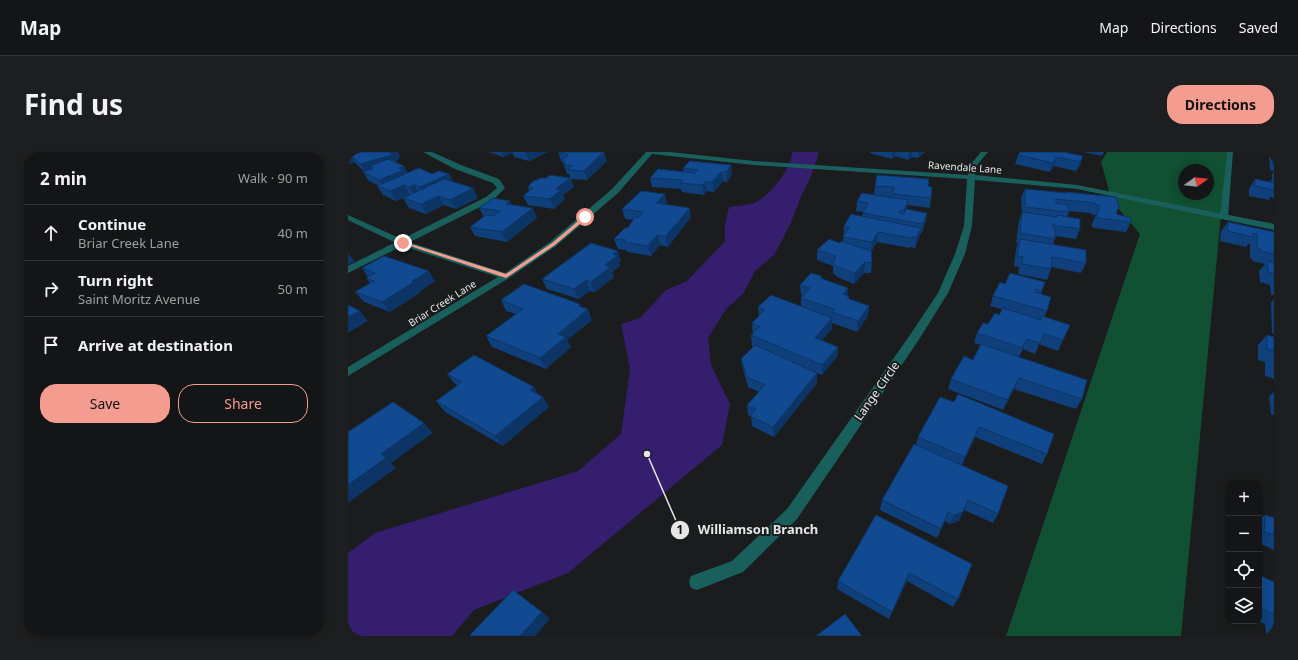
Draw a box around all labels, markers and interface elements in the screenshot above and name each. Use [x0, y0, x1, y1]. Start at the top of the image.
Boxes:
text: Map [20, 15, 61, 41]
text: Map [1099, 18, 1128, 37]
text: Directions [1150, 18, 1217, 37]
text: Saved [1239, 18, 1278, 37]
text: Find us [24, 85, 123, 123]
button: Directions [1167, 85, 1274, 124]
street label: Ravendale Lane [928, 157, 1003, 177]
north arrow [1178, 164, 1214, 200]
text: 2 min [40, 167, 87, 190]
text: Walk · 90 m [238, 169, 308, 187]
route start [576, 208, 594, 226]
text: Continue [78, 214, 146, 234]
icon: ahead [40, 222, 62, 244]
text: 40 m [278, 224, 308, 242]
text: Briar Creek Lane [78, 234, 179, 252]
route end [394, 234, 412, 252]
text: Turn right [78, 270, 153, 290]
street label: Briar Creek Lane [405, 276, 479, 330]
icon: right [40, 278, 62, 300]
text: 50 m [278, 280, 308, 298]
text: Saint Moritz Avenue [78, 290, 200, 308]
icon: arrive [40, 334, 62, 356]
text: Arrive at destination [78, 335, 233, 355]
street label: Lange Circle [850, 358, 903, 424]
button: Save [40, 384, 170, 423]
button: Share [178, 384, 308, 423]
map controls [1226, 480, 1262, 624]
button: + [1226, 480, 1262, 516]
button: − [1226, 516, 1262, 552]
callout: Williamson Branch [670, 517, 827, 542]
text: Williamson Branch [698, 520, 818, 538]
text: 1 [677, 521, 683, 538]
button: locate [1226, 552, 1262, 588]
button: layers [1226, 588, 1262, 624]

